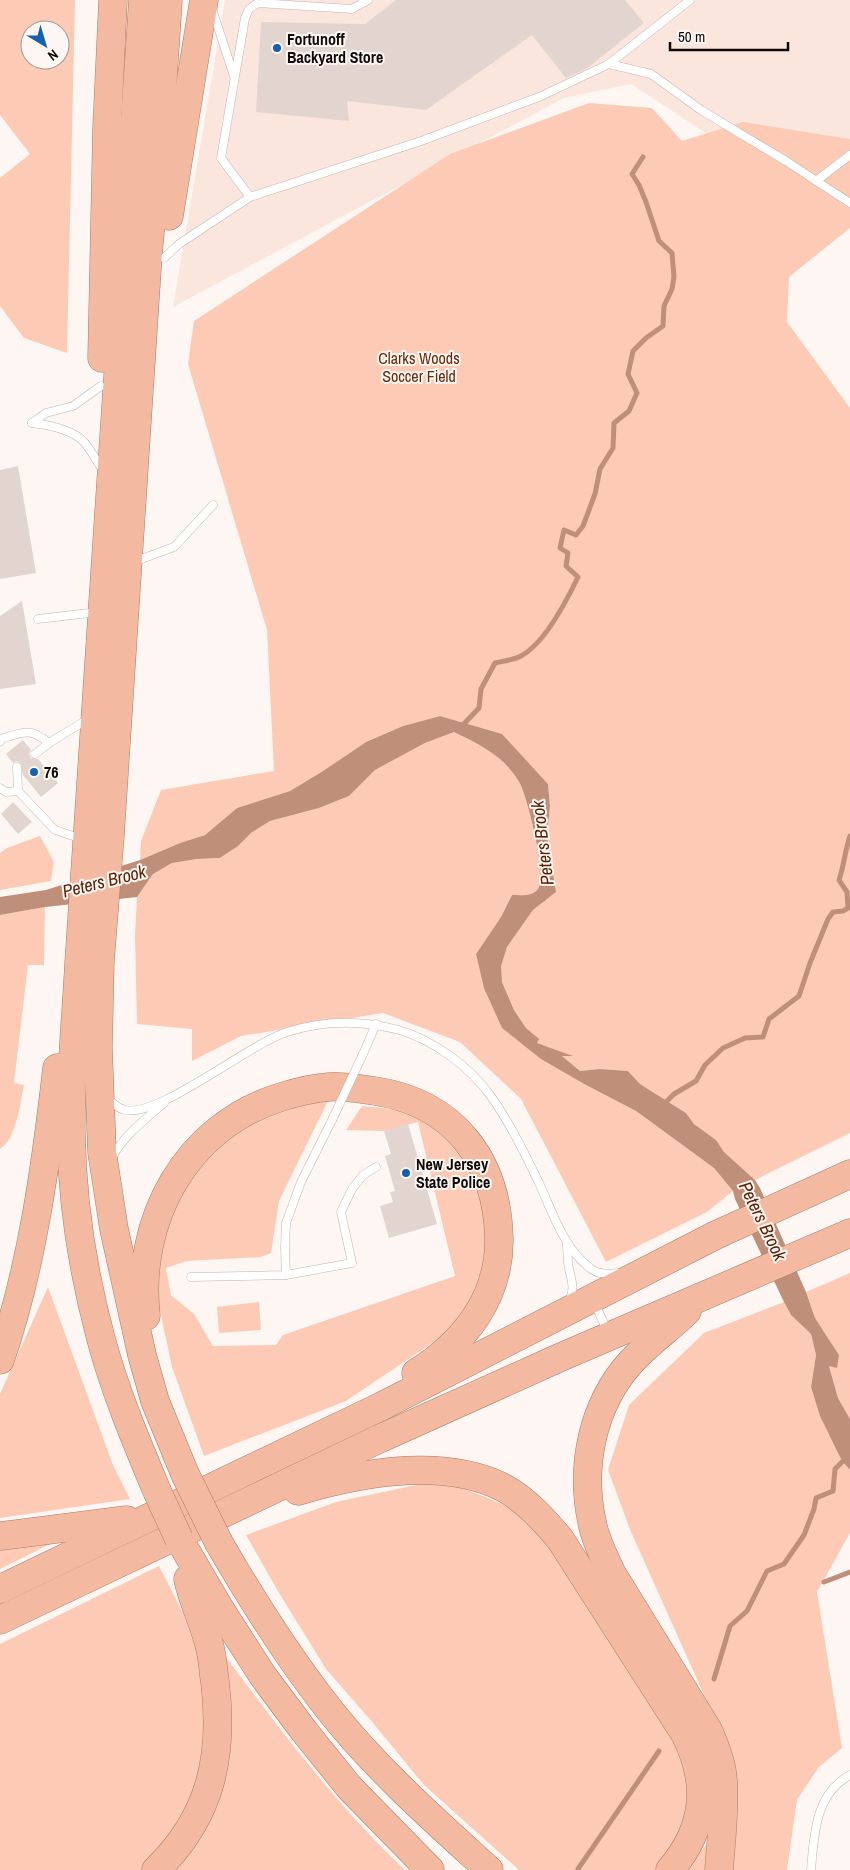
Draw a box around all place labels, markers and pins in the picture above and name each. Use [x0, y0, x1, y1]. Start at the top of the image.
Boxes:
place label: Fortunoff Backyard Store [287, 28, 383, 68]
marker: Fortunoff Backyard Store [271, 42, 283, 54]
place label: 76 [44, 761, 59, 783]
marker: 76 [28, 766, 40, 778]
place label: New Jersey State Police [416, 1153, 490, 1193]
marker: New Jersey State Police [400, 1167, 412, 1179]

